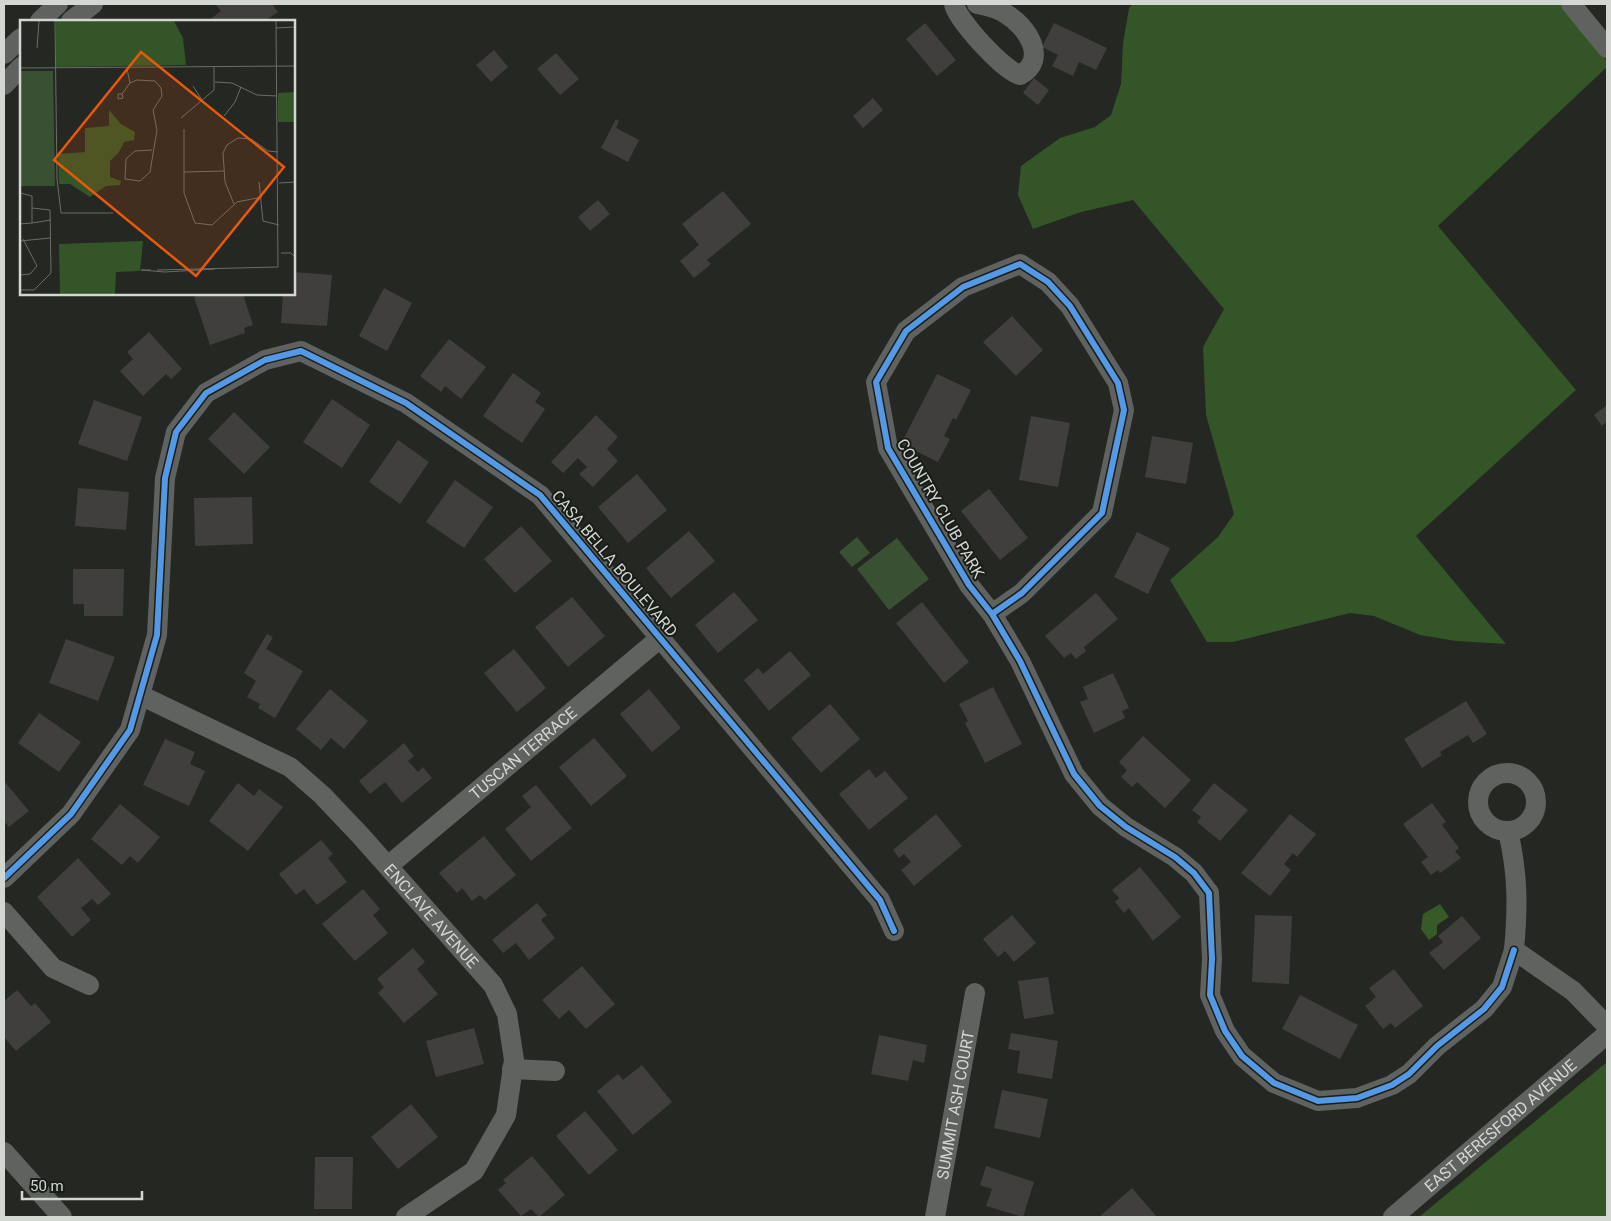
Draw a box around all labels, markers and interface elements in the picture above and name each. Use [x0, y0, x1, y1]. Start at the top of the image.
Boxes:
inset map [20, 20, 295, 295]
street label: COUNTRY CLUB PARK [893, 435, 989, 582]
street label: CASA BELLA BOULEVARD [548, 486, 681, 640]
street label: TUSCAN TERRACE [466, 703, 581, 804]
street label: ENCLAVE AVENUE [380, 860, 482, 972]
street label: SUMMIT ASH COURT [933, 1028, 978, 1181]
street label: EAST BERESFORD AVENUE [1421, 1056, 1580, 1196]
scale bar [22, 1168, 142, 1200]
text: 50 m [30, 1177, 64, 1195]

